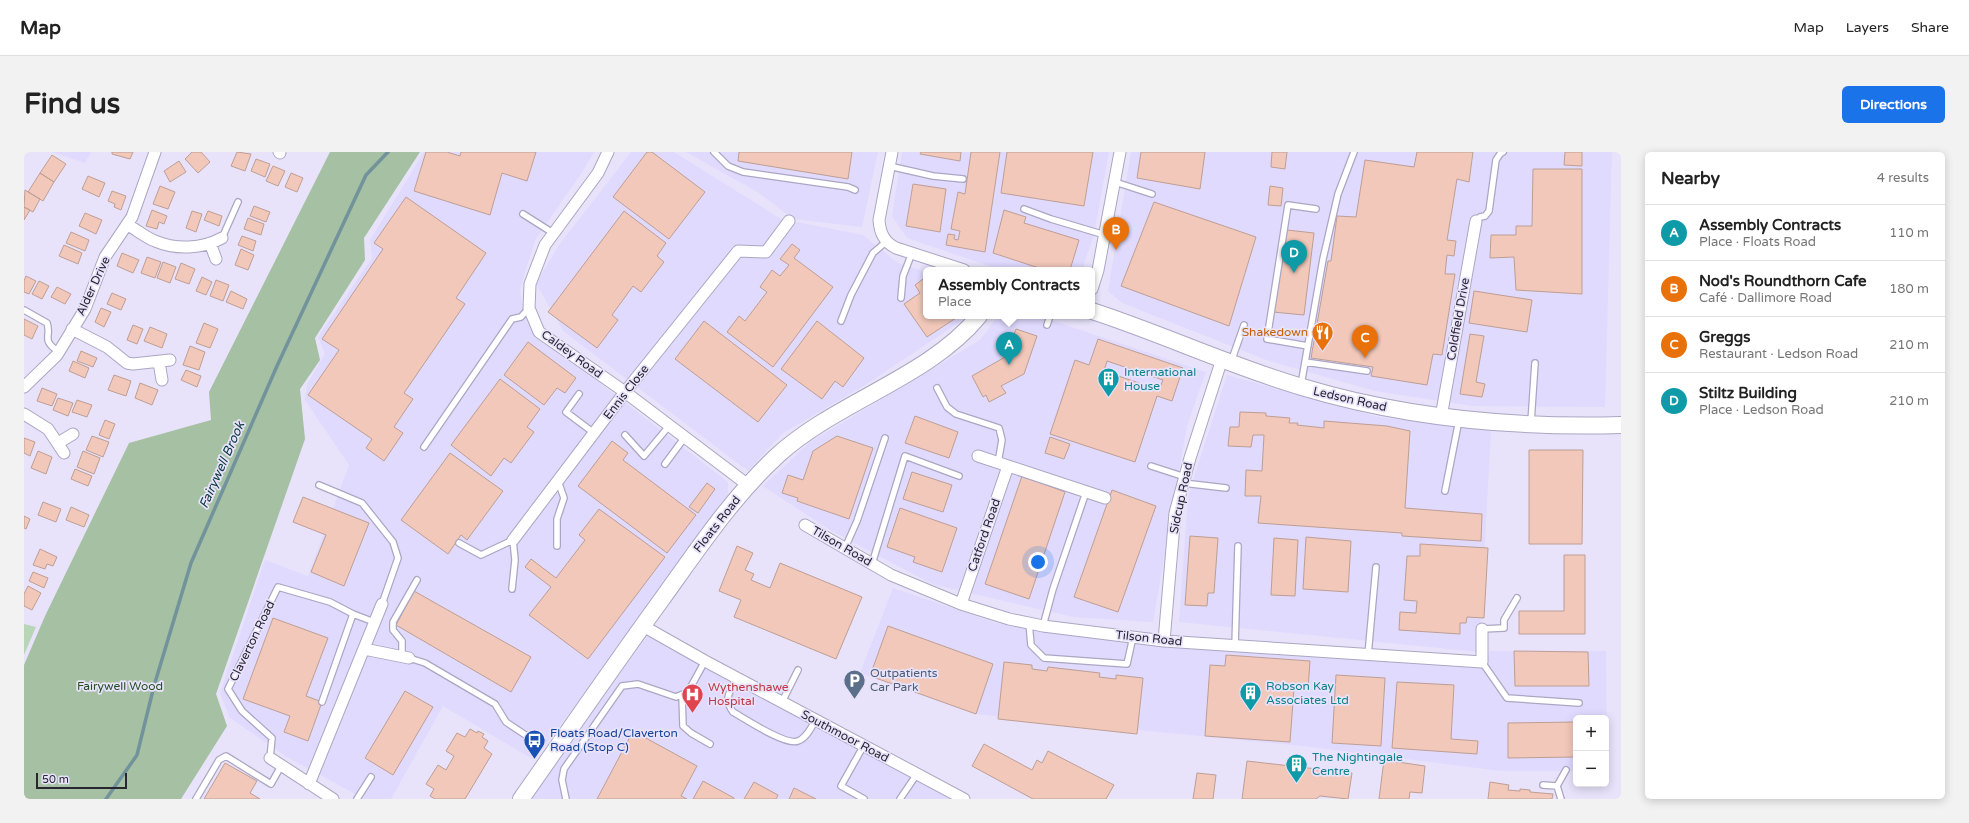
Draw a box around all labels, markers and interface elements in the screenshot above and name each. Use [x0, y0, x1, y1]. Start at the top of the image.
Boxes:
text: Map [20, 17, 61, 39]
text: Map [1794, 19, 1824, 36]
text: Layers [1846, 19, 1889, 36]
text: Share [1911, 19, 1949, 36]
button: Directions [1842, 86, 1945, 123]
text: Find us [24, 87, 120, 121]
text: Nearby [1661, 168, 1720, 189]
text: 4 results [1877, 170, 1929, 186]
text: Assembly Contracts [1699, 216, 1841, 234]
pin: B [1103, 217, 1129, 250]
text: A [1669, 225, 1679, 241]
text: 110 m [1889, 225, 1929, 241]
text: Place · Floats Road [1699, 234, 1816, 250]
pin: D [1281, 240, 1307, 273]
street label: Alder Drive [73, 254, 113, 318]
popup [923, 267, 1095, 319]
text: Nod's Roundthorn Cafe [1699, 272, 1867, 290]
text: Assembly Contracts [938, 276, 1080, 294]
street label: Coldfield Drive [1444, 276, 1472, 361]
text: B [1669, 281, 1679, 297]
text: 180 m [1889, 281, 1929, 297]
text: Café · Dallimore Road [1699, 290, 1832, 306]
text: Place [938, 294, 971, 310]
restaurant icon: Shakedown [1310, 319, 1336, 352]
place label: Shakedown [1242, 325, 1308, 339]
pin: C [1352, 325, 1378, 358]
street label: Caldey Road [539, 327, 605, 381]
text: Greggs [1699, 328, 1751, 346]
pin: A [996, 332, 1022, 365]
text: C [1669, 337, 1679, 353]
text: 210 m [1889, 337, 1929, 353]
text: Restaurant · Ledson Road [1699, 346, 1858, 362]
street label: Ennis Close [600, 362, 652, 422]
place label: International House [1124, 365, 1196, 393]
building icon: International House [1096, 366, 1122, 399]
street label: Ledson Road [1312, 384, 1388, 414]
text: Stiltz Building [1699, 384, 1797, 402]
text: D [1669, 393, 1679, 409]
text: 210 m [1889, 393, 1929, 409]
text: Place · Ledson Road [1699, 402, 1824, 418]
water label: Fairywell Brook [196, 418, 249, 511]
street label: Sidcup Road [1167, 461, 1195, 535]
street label: Floats Road [691, 493, 743, 555]
street label: Catford Road [965, 497, 1003, 573]
street label: Tilson Road [810, 523, 874, 569]
your location [1028, 552, 1048, 572]
street label: Claverton Road [226, 598, 278, 684]
street label: Tilson Road [1115, 628, 1183, 648]
place label: Outpatients Car Park [870, 666, 938, 694]
parking icon: Outpatients Car Park [841, 667, 867, 700]
park label: Fairywell Wood [77, 679, 163, 693]
place label: Robson Kay Associates Ltd [1266, 679, 1349, 707]
place label: Wythenshawe Hospital [708, 680, 789, 708]
building icon: Robson Kay Associates Ltd [1237, 680, 1263, 713]
hospital icon: Wythenshawe Hospital [680, 681, 706, 714]
street label: Southmoor Road [799, 707, 891, 765]
map controls [1573, 715, 1609, 787]
button: + [1573, 715, 1609, 751]
place label: Floats Road/Claverton Road (Stop C) [550, 726, 678, 754]
bus stop icon: Floats Road/Claverton Road (Stop C) [521, 727, 547, 760]
place label: The Nightingale Centre [1312, 750, 1403, 778]
building icon: The Nightingale Centre [1284, 751, 1310, 784]
button: − [1573, 751, 1609, 787]
scale bar [36, 771, 127, 790]
text: 50 m [42, 773, 69, 786]

